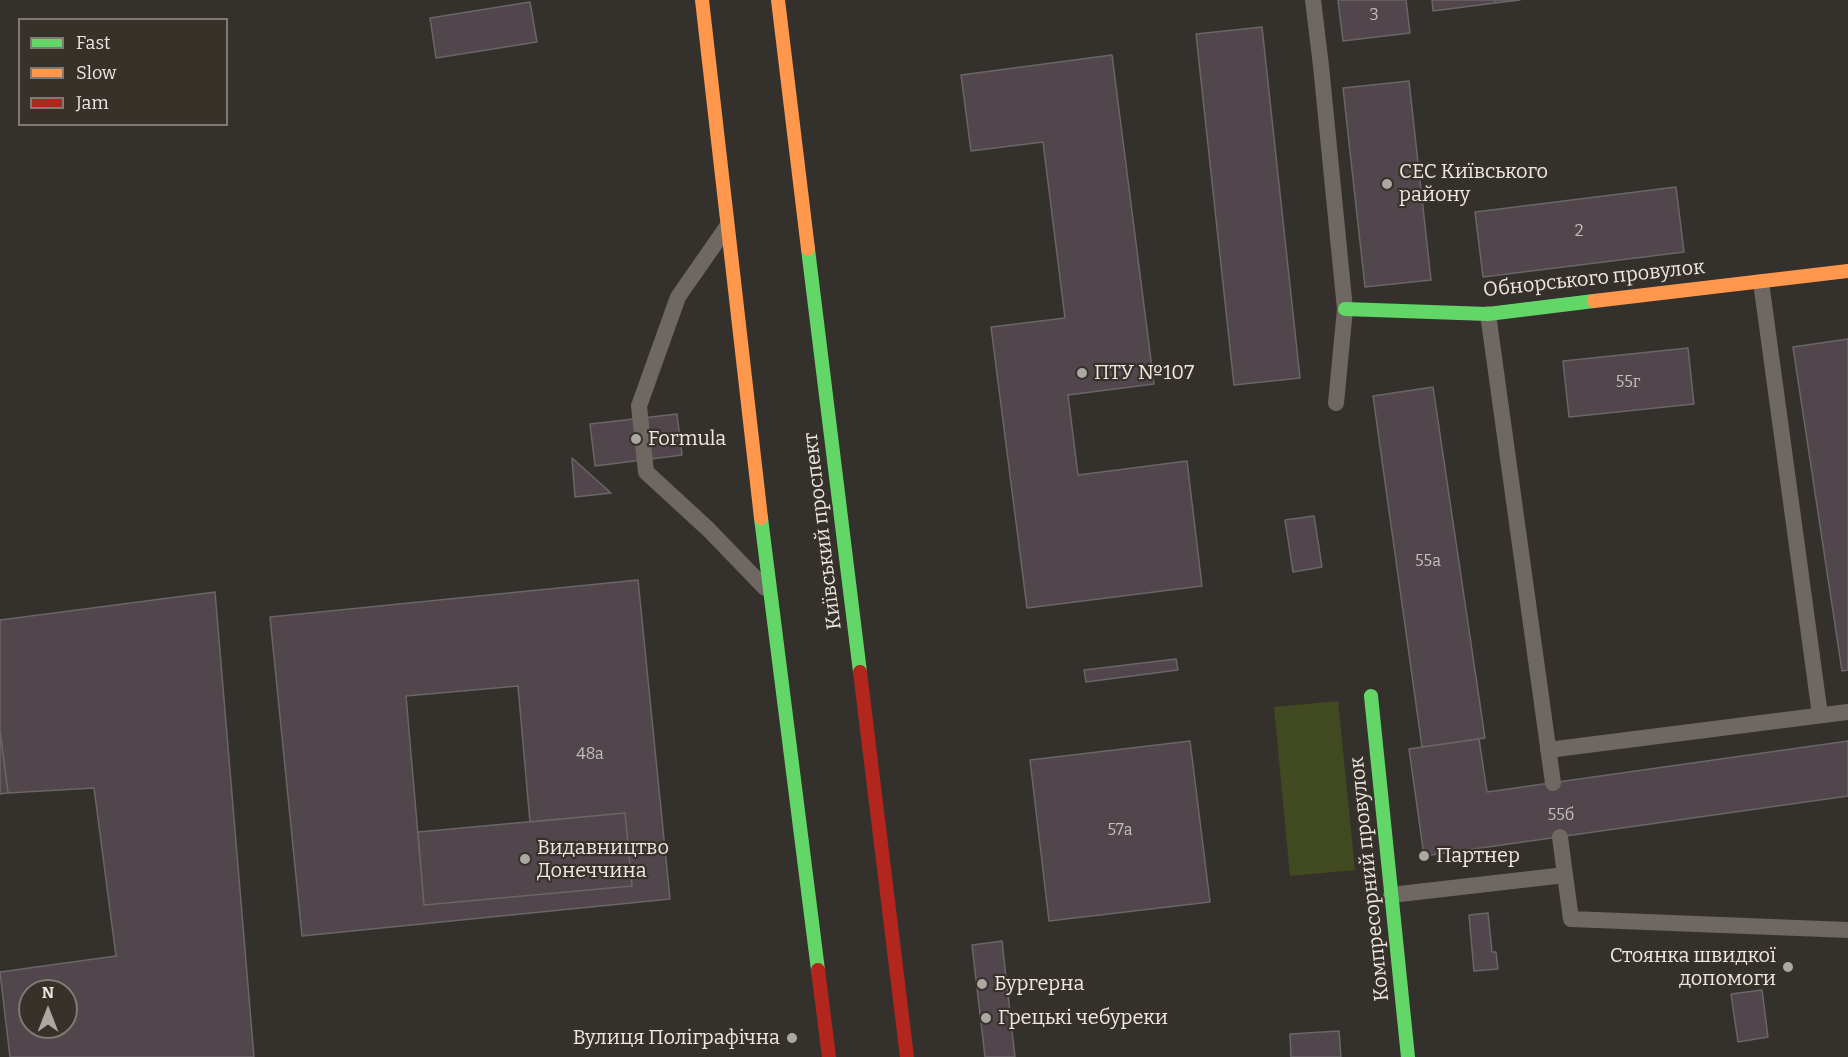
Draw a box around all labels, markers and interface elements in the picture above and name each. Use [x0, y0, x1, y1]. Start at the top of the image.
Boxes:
house number: 3 [1369, 6, 1379, 26]
legend [18, 18, 228, 126]
text: Fast [76, 32, 111, 54]
text: Slow [76, 62, 116, 84]
text: Jam [76, 92, 109, 114]
place label: СЕС Київського району [1399, 160, 1548, 207]
marker: СЕС Київського району [1380, 177, 1394, 191]
house number: 2 [1575, 222, 1583, 242]
street label: Обнорського провулок [1482, 255, 1706, 303]
place label: ПТУ №107 [1094, 361, 1194, 385]
marker: ПТУ №107 [1075, 366, 1089, 380]
house number: 55г [1616, 373, 1640, 393]
place label: Formula [648, 427, 726, 451]
street label: Київський проспект [799, 431, 847, 631]
marker: Formula [629, 432, 643, 446]
house number: 55а [1415, 552, 1441, 572]
house number: 48а [576, 745, 604, 765]
street label: Компресорний провулок [1345, 756, 1395, 1002]
house number: 55б [1548, 806, 1574, 826]
house number: 57а [1107, 821, 1133, 841]
place label: Видавництво Донеччина [537, 836, 669, 883]
place label: Партнер [1436, 844, 1520, 868]
marker: Партнер [1417, 849, 1431, 863]
marker: Видавництво Донеччина [518, 852, 532, 866]
place label: Стоянка швидкої допомоги [1610, 944, 1776, 991]
marker: Стоянка швидкої допомоги [1781, 960, 1795, 974]
place label: Бургерна [994, 972, 1084, 996]
marker: Бургерна [975, 977, 989, 991]
north arrow [18, 979, 78, 1039]
text: N [42, 983, 54, 1002]
place label: Грецькі чебуреки [998, 1006, 1168, 1030]
marker: Грецькі чебуреки [979, 1011, 993, 1025]
place label: Вулиця Поліграфічна [573, 1026, 780, 1050]
marker: Вулиця Поліграфічна [785, 1031, 799, 1045]

